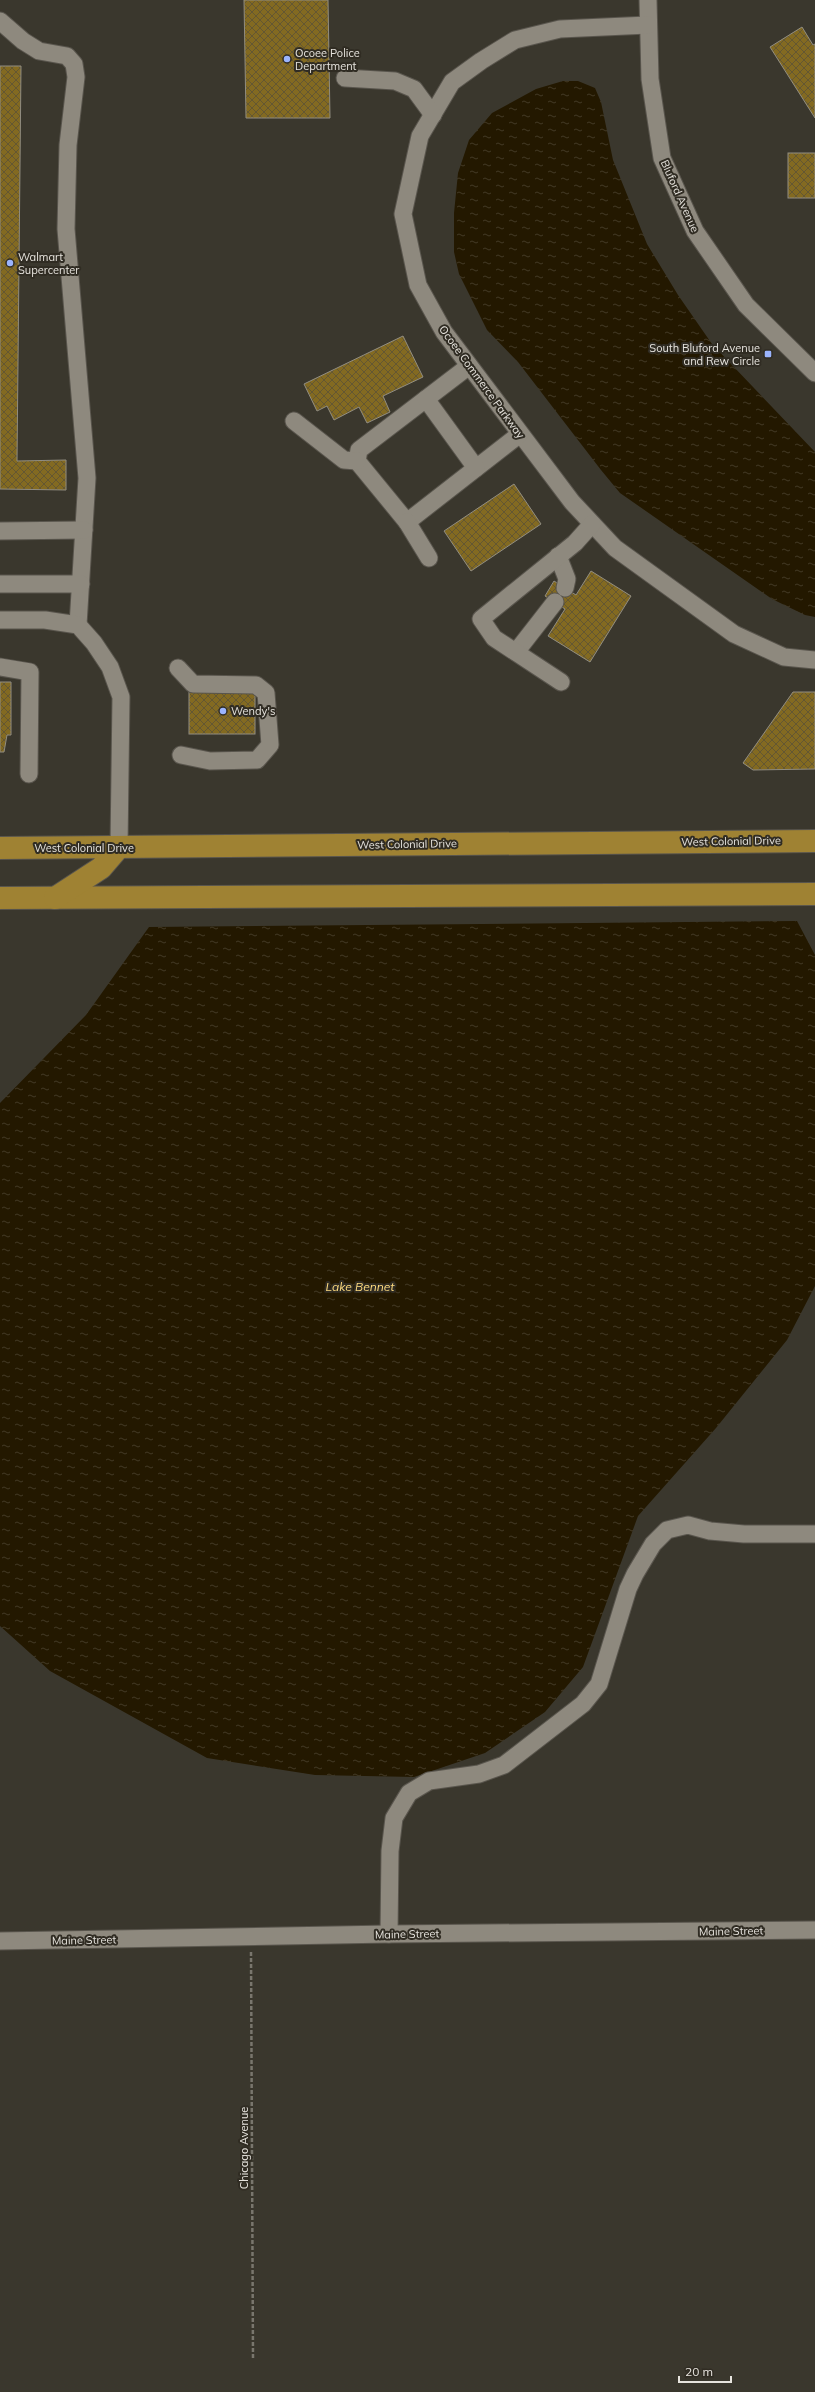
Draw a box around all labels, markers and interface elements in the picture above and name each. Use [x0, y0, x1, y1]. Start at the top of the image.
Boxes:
place label: Ocoee Police Department [295, 46, 360, 73]
marker: Ocoee Police Department [282, 54, 292, 64]
street label: Bluford Avenue [658, 158, 702, 234]
place label: Walmart Supercenter [18, 250, 79, 277]
marker: Walmart Supercenter [5, 258, 15, 268]
street label: Ocoee Commerce Parkway [436, 323, 528, 441]
place label: South Bluford Avenue and Rew Circle [649, 341, 760, 368]
marker: South Bluford Avenue and Rew Circle [763, 349, 773, 359]
place label: Wendy's [231, 704, 275, 718]
marker: Wendy's [218, 706, 228, 716]
street label: West Colonial Drive [681, 833, 781, 849]
street label: West Colonial Drive [357, 836, 457, 852]
street label: West Colonial Drive [34, 841, 134, 855]
water label: Lake Bennet [326, 1279, 395, 1294]
street label: Maine Street [699, 1923, 763, 1939]
street label: Maine Street [375, 1926, 439, 1942]
street label: Maine Street [52, 1932, 116, 1948]
street label: Chicago Avenue [237, 2107, 251, 2189]
scale bar [679, 2358, 731, 2384]
text: 20 m [685, 2364, 713, 2379]

